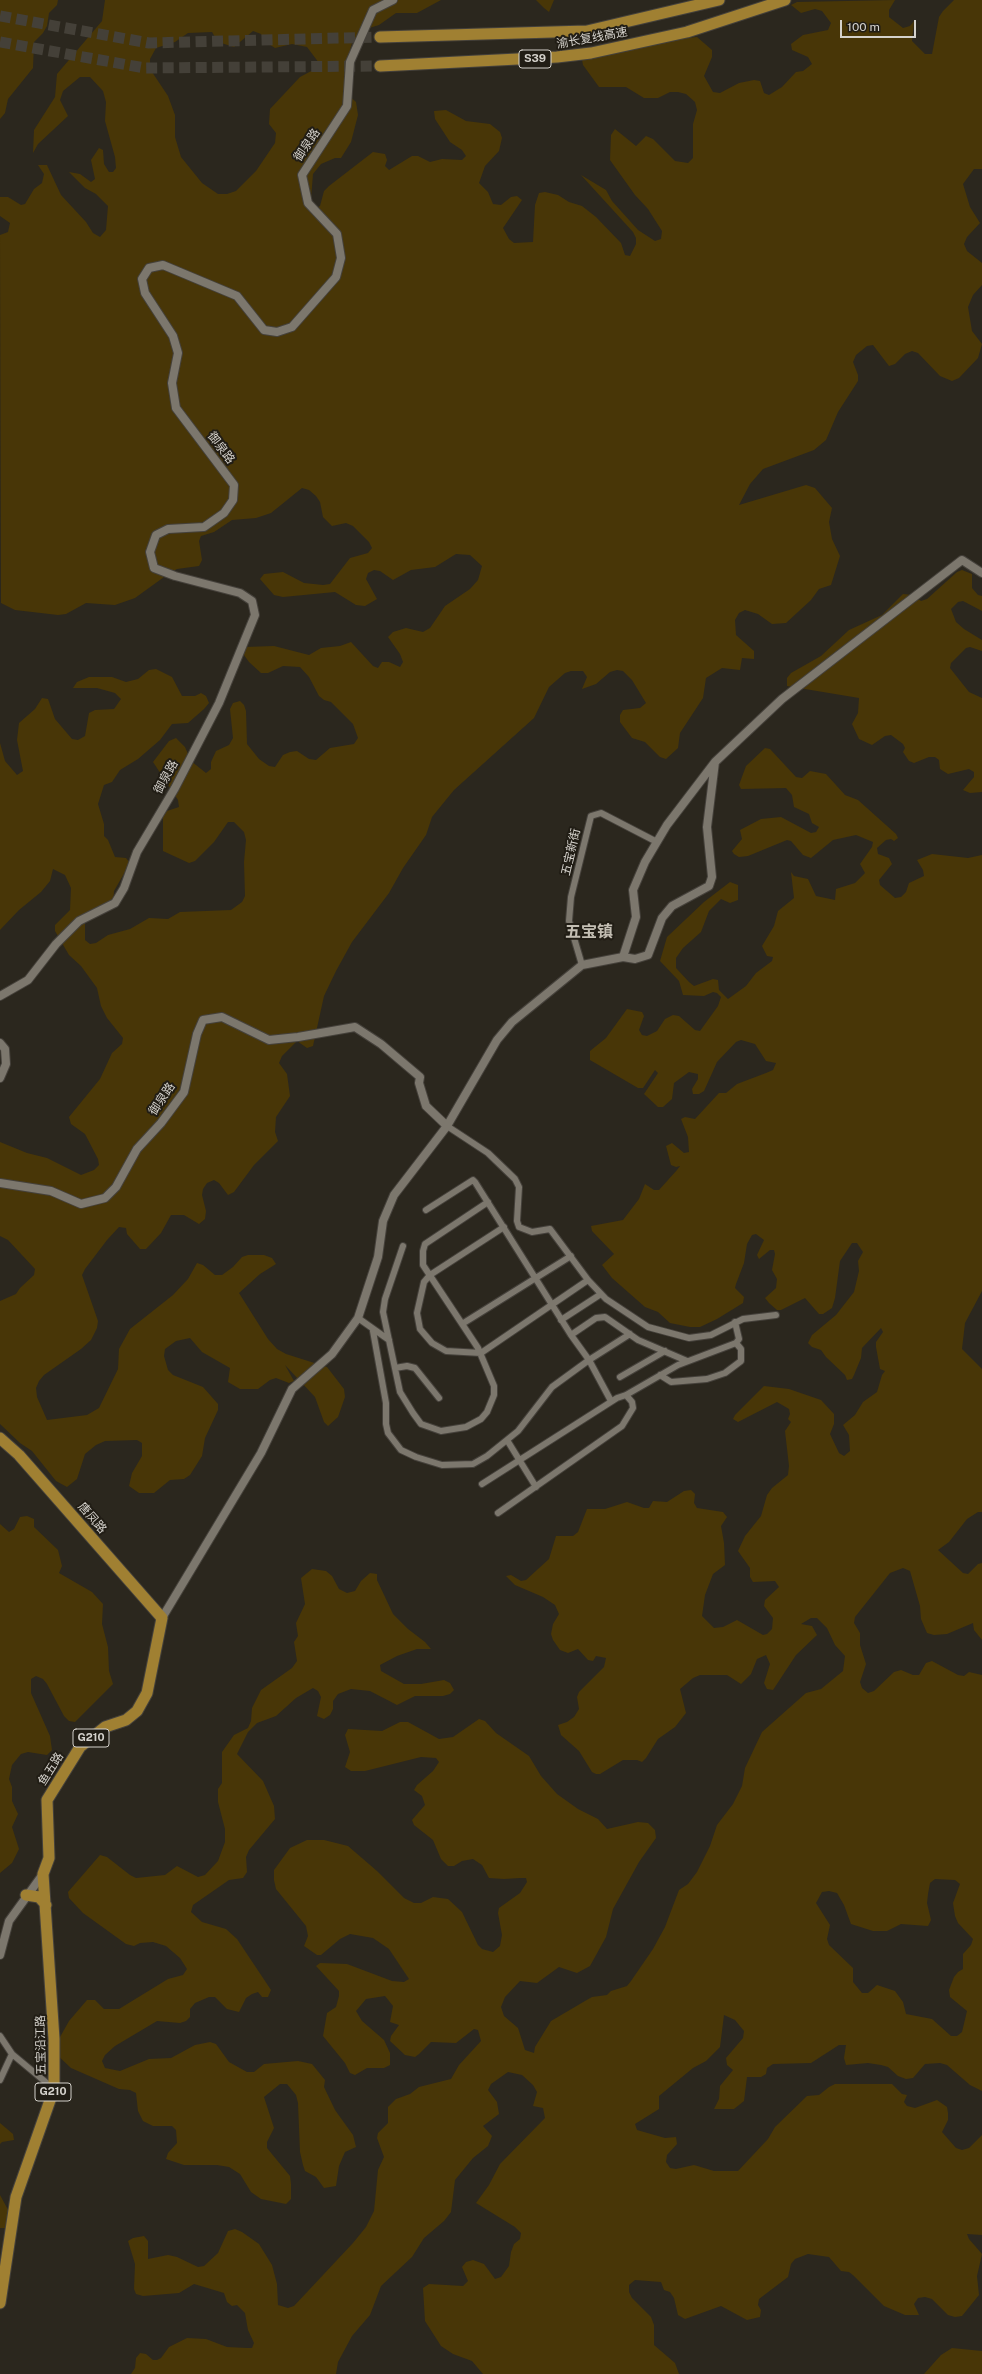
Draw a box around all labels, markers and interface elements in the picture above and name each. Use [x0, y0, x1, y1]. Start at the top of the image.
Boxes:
scale bar [842, 12, 918, 38]
text: 100 m [847, 20, 880, 34]
street label: 渝长复线高速 [555, 25, 629, 51]
road number: S39 [519, 50, 551, 68]
street label: 御泉路 [291, 126, 323, 164]
street label: 御泉路 [204, 429, 238, 467]
street label: 御泉路 [151, 758, 181, 796]
street label: 五宝新街 [559, 827, 583, 877]
district label: 五宝镇 [565, 922, 613, 942]
street label: 御泉路 [146, 1080, 178, 1118]
street label: 唐凤路 [75, 1500, 109, 1536]
road number: G210 [73, 1729, 109, 1747]
street label: 鱼五路 [35, 1750, 67, 1788]
street label: 五宝沿江路 [33, 2015, 49, 2075]
road number: G210 [35, 2083, 71, 2101]

